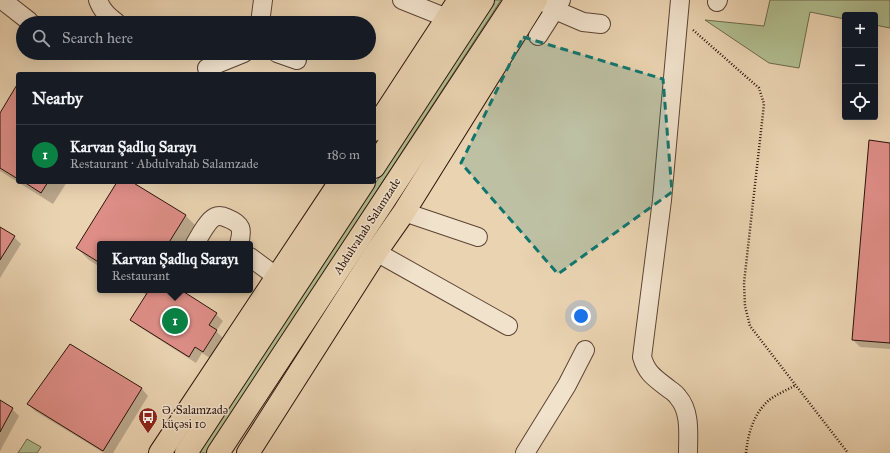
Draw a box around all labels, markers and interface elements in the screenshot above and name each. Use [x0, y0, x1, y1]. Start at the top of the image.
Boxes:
map controls [842, 12, 878, 120]
button: + [842, 12, 878, 48]
search box [16, 16, 376, 60]
icon: search [30, 27, 52, 49]
text: Search here [62, 29, 133, 47]
button: − [842, 48, 878, 84]
button: locate [842, 84, 878, 120]
text: Nearby [32, 88, 83, 109]
text: Karvan Şadlıq Sarayı [70, 138, 197, 156]
text: 1 [42, 147, 48, 163]
text: 180 m [327, 147, 360, 163]
text: Restaurant · Abdulvahab Salamzade [70, 156, 258, 172]
street label: Abdulvahab Salamzade [330, 175, 403, 278]
popup [97, 241, 253, 293]
text: Karvan Şadlıq Sarayı [112, 250, 238, 268]
text: Restaurant [112, 268, 170, 284]
pin: 1 [162, 306, 188, 336]
your location [571, 306, 591, 326]
place label: Ə. Salamzadə küçəsi 10 [162, 403, 228, 431]
bus stop icon: Ə. Salamzadə küçəsi 10 [137, 406, 159, 434]

